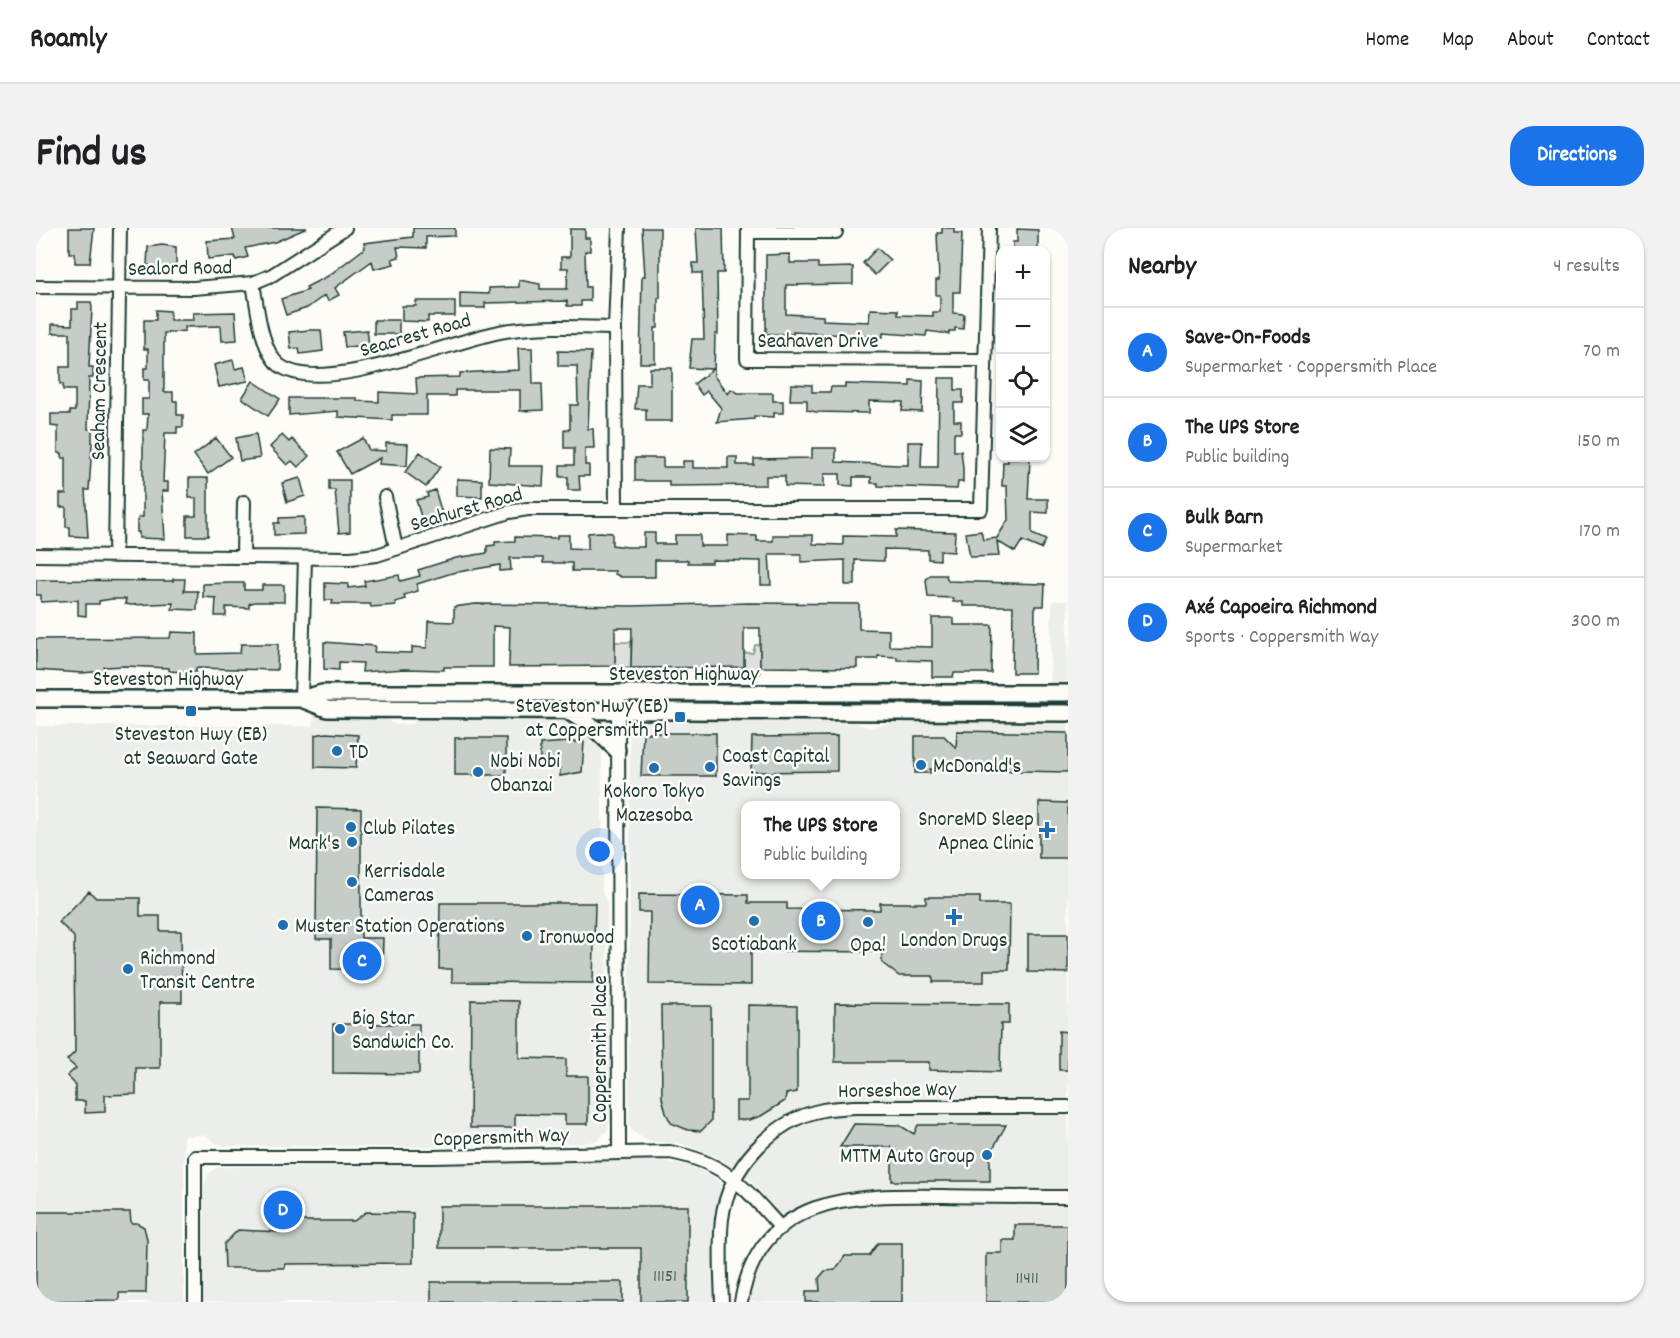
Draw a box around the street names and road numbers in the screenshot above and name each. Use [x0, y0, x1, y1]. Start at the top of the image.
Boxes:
street label: Sealord Road [128, 254, 233, 286]
street label: Seacrest Road [357, 307, 475, 367]
street label: Seaham Crescent [85, 321, 117, 461]
street label: Seahaven Drive [758, 328, 878, 358]
street label: Seahurst Road [407, 481, 526, 541]
street label: Steveston Highway [609, 661, 759, 691]
street label: Steveston Highway [93, 666, 243, 696]
street label: Coppersmith Place [587, 975, 617, 1123]
street label: Horseshoe Way [838, 1076, 957, 1108]
street label: Coppersmith Way [433, 1122, 570, 1156]

